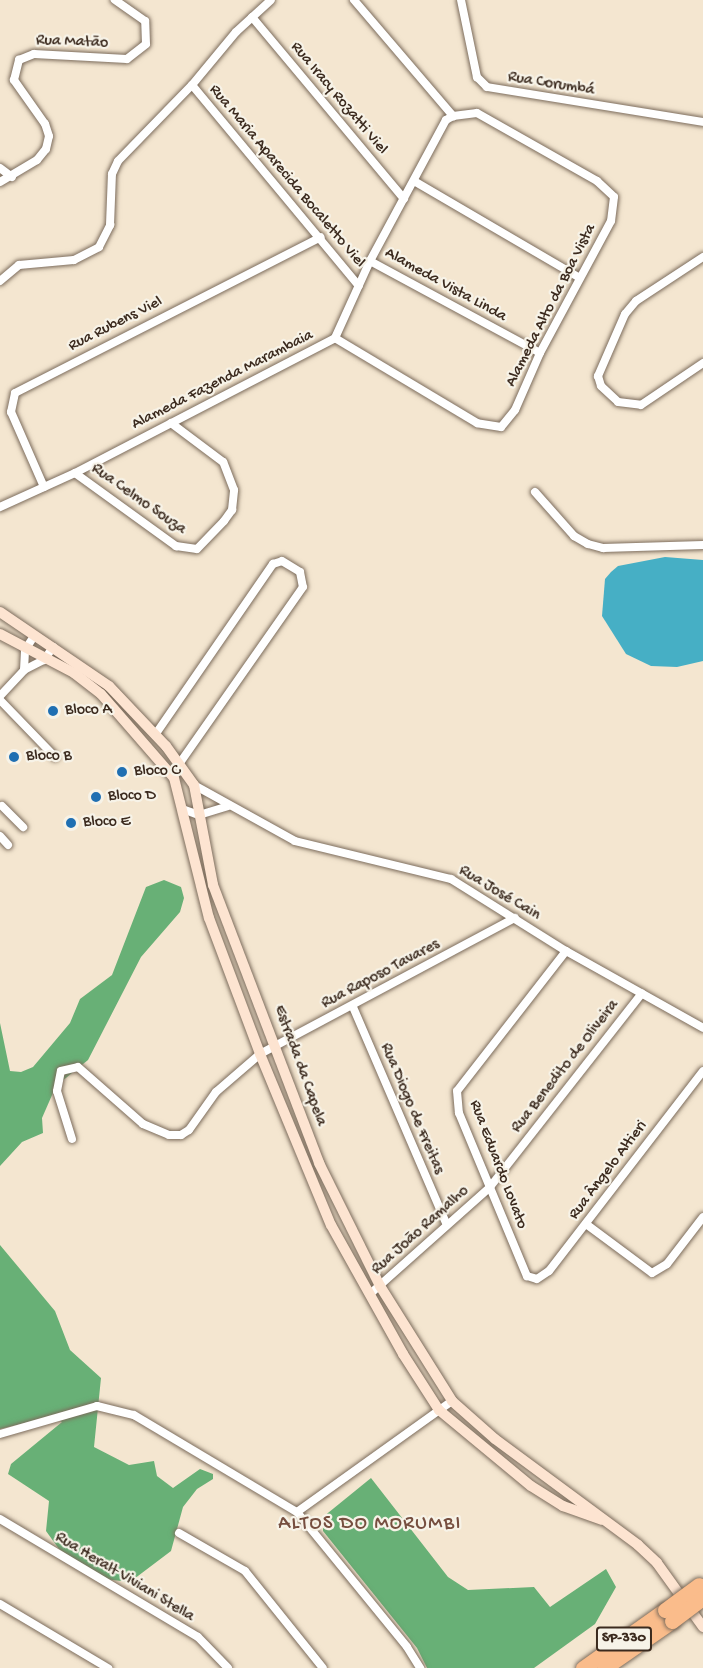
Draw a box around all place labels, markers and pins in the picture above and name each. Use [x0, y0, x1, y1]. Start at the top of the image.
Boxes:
place label: Bloco A [65, 701, 112, 721]
marker: Bloco A [46, 704, 60, 718]
place label: Bloco B [26, 747, 72, 767]
marker: Bloco B [7, 750, 21, 764]
place label: Bloco C [134, 762, 180, 782]
marker: Bloco C [115, 765, 129, 779]
place label: Bloco D [108, 787, 156, 807]
marker: Bloco D [89, 790, 103, 804]
place label: Bloco E [83, 813, 131, 833]
marker: Bloco E [64, 816, 78, 830]

